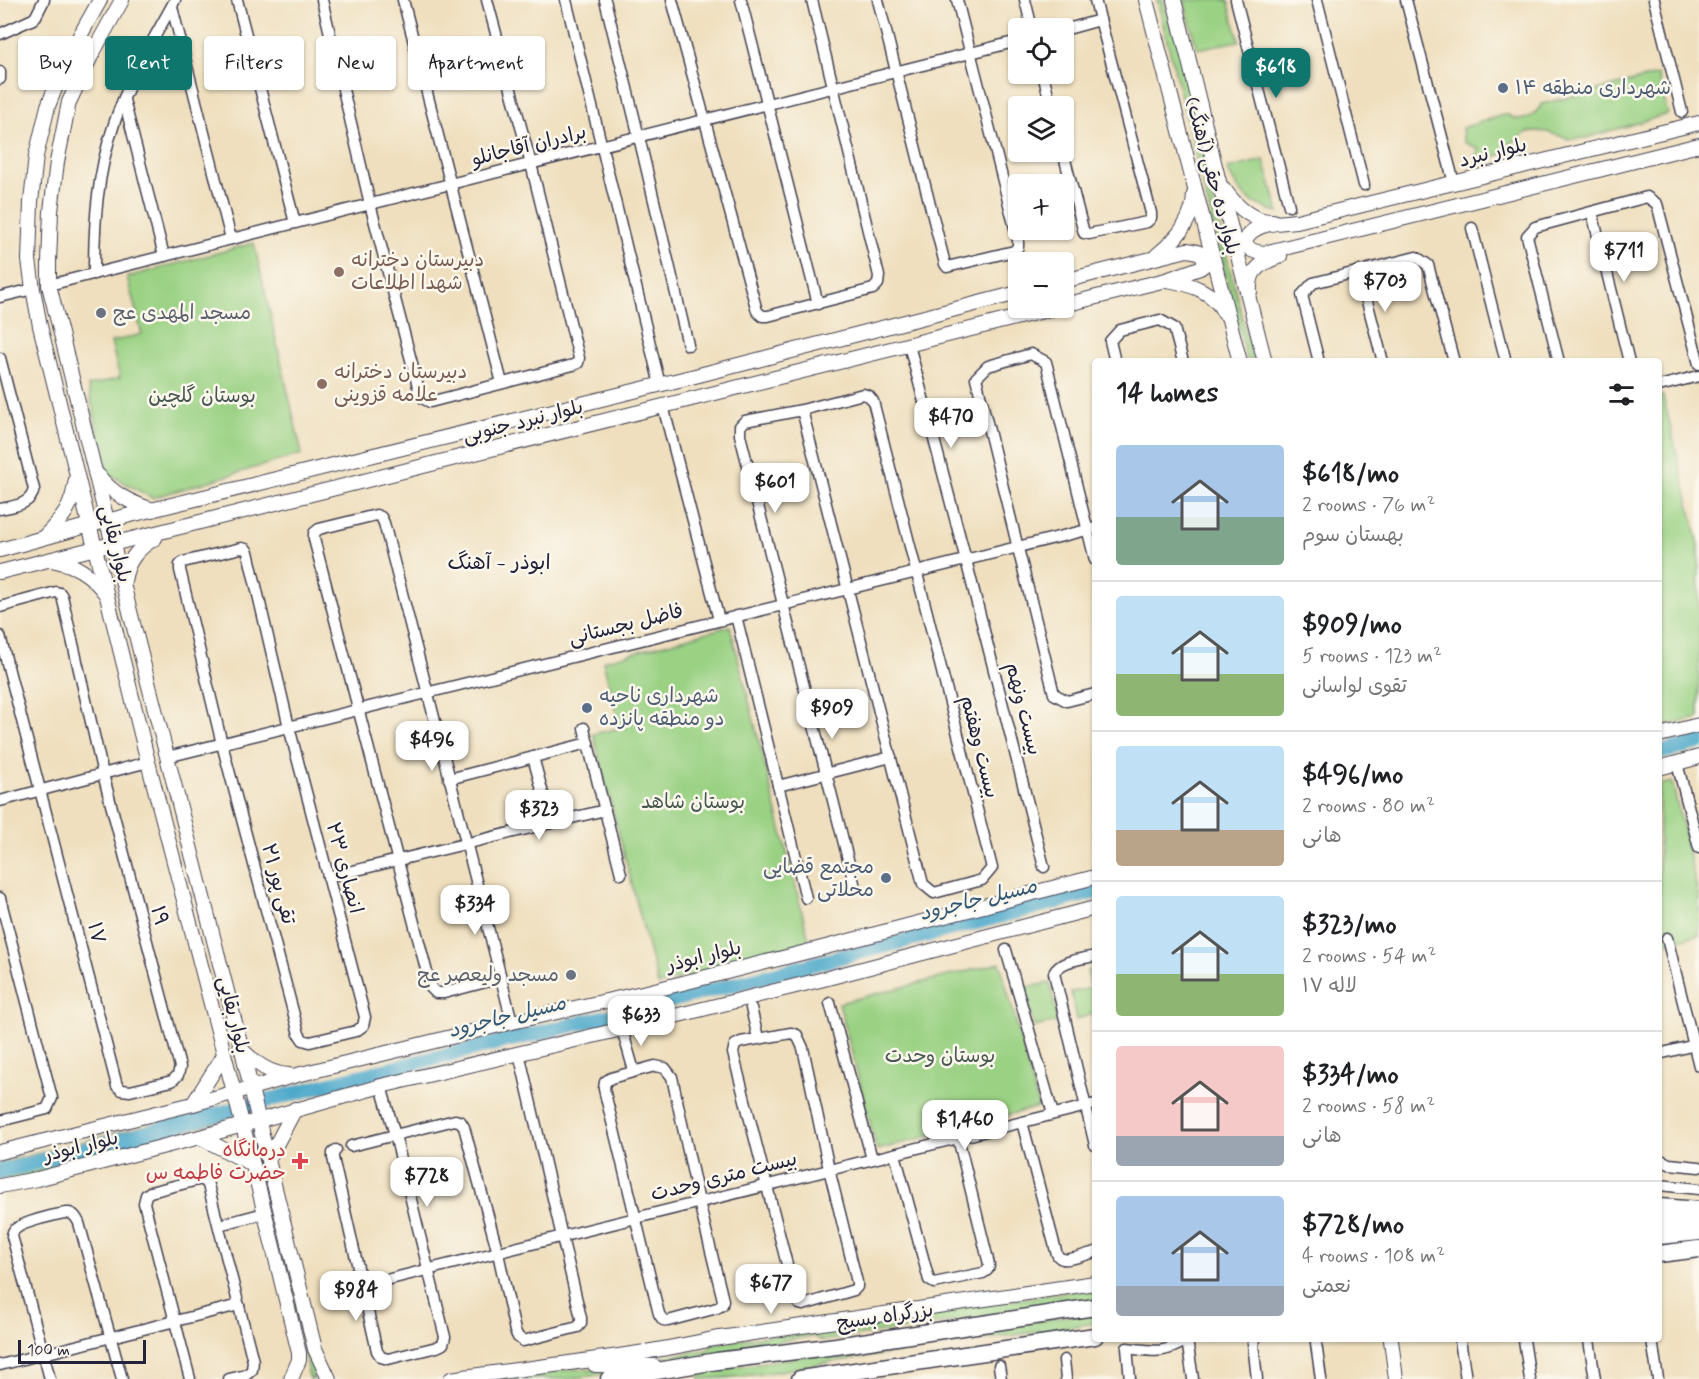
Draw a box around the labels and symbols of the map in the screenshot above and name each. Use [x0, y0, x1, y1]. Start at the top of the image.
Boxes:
pin: $618 [1240, 48, 1312, 99]
place label: شهرداری منطقه ۱۴ [1515, 75, 1671, 102]
marker: شهرداری منطقه ۱۴ [1496, 81, 1510, 95]
street label: بلوار ده حقی (آهنگ) [1178, 94, 1246, 258]
street label: برادران آقاجانلو [468, 119, 589, 174]
street label: بلوار نبرد [1456, 132, 1530, 174]
pin: $711 [1588, 232, 1660, 283]
place label: دبیرستان دخترانه شهدا اطلاعات [351, 247, 484, 297]
pin: $703 [1349, 262, 1421, 313]
marker: دبیرستان دخترانه شهدا اطلاعات [332, 265, 346, 279]
place label: مسجد المهدی عج [113, 300, 251, 327]
marker: مسجد المهدی عج [94, 306, 108, 320]
place label: دبیرستان دخترانه علامه قزوینی [334, 359, 467, 409]
marker: دبیرستان دخترانه علامه قزوینی [315, 377, 329, 391]
park label: بوستان گلچین [148, 383, 256, 410]
street label: بلوار نبرد جنوبی [460, 394, 586, 450]
pin: $470 [915, 398, 987, 449]
pin: $601 [739, 463, 811, 514]
street label: بلوار بقایی [92, 502, 138, 586]
district label: ابوذر - آهنگ [447, 549, 551, 577]
street label: فاضل بجستانی [566, 598, 686, 652]
street label: بیست ونهم [998, 660, 1048, 758]
place label: شهرداری ناحیه دو منطقه پانزده [599, 683, 725, 733]
pin: $909 [796, 689, 868, 740]
street label: بیست وهفتم [953, 693, 1005, 801]
marker: شهرداری ناحیه دو منطقه پانزده [580, 701, 594, 715]
pin: $496 [396, 721, 468, 772]
park label: بوستان شاهد [641, 789, 745, 816]
pin: $323 [503, 790, 575, 841]
street label: انصاری ۲۳ [319, 819, 369, 917]
street label: تقی پور ۲۱ [254, 841, 302, 928]
place label: مجتمع قضایی محلاتی [763, 854, 874, 904]
marker: مجتمع قضایی محلاتی [879, 871, 893, 885]
water label: مسیل جاجرود [916, 872, 1040, 928]
pin: $334 [439, 885, 511, 936]
street label: ۱۹ [143, 903, 175, 929]
street label: ۱۷ [80, 919, 112, 947]
street label: بلوار ابوذر [662, 935, 744, 980]
place label: مسجد ولیعصر عج [417, 962, 559, 989]
marker: مسجد ولیعصر عج [564, 968, 578, 982]
street label: بلوار بقایی [210, 973, 256, 1057]
water label: مسیل جاجرود [445, 989, 569, 1045]
pin: $633 [605, 996, 677, 1047]
park label: بوستان وحدت [885, 1043, 995, 1070]
pin: $1,460 [916, 1100, 1014, 1151]
street label: بلوار ابوذر [39, 1125, 121, 1170]
place label: درمانگاه حضرت فاطمه س [146, 1137, 286, 1187]
street label: بیست متری وحدت [648, 1146, 800, 1208]
marker: درمانگاه حضرت فاطمه س [291, 1152, 309, 1170]
pin: $728 [391, 1157, 463, 1208]
pin: $677 [735, 1264, 807, 1315]
pin: $984 [320, 1271, 392, 1322]
street label: بزرگراه بسیج [835, 1297, 935, 1337]
scale bar [18, 1337, 146, 1364]

